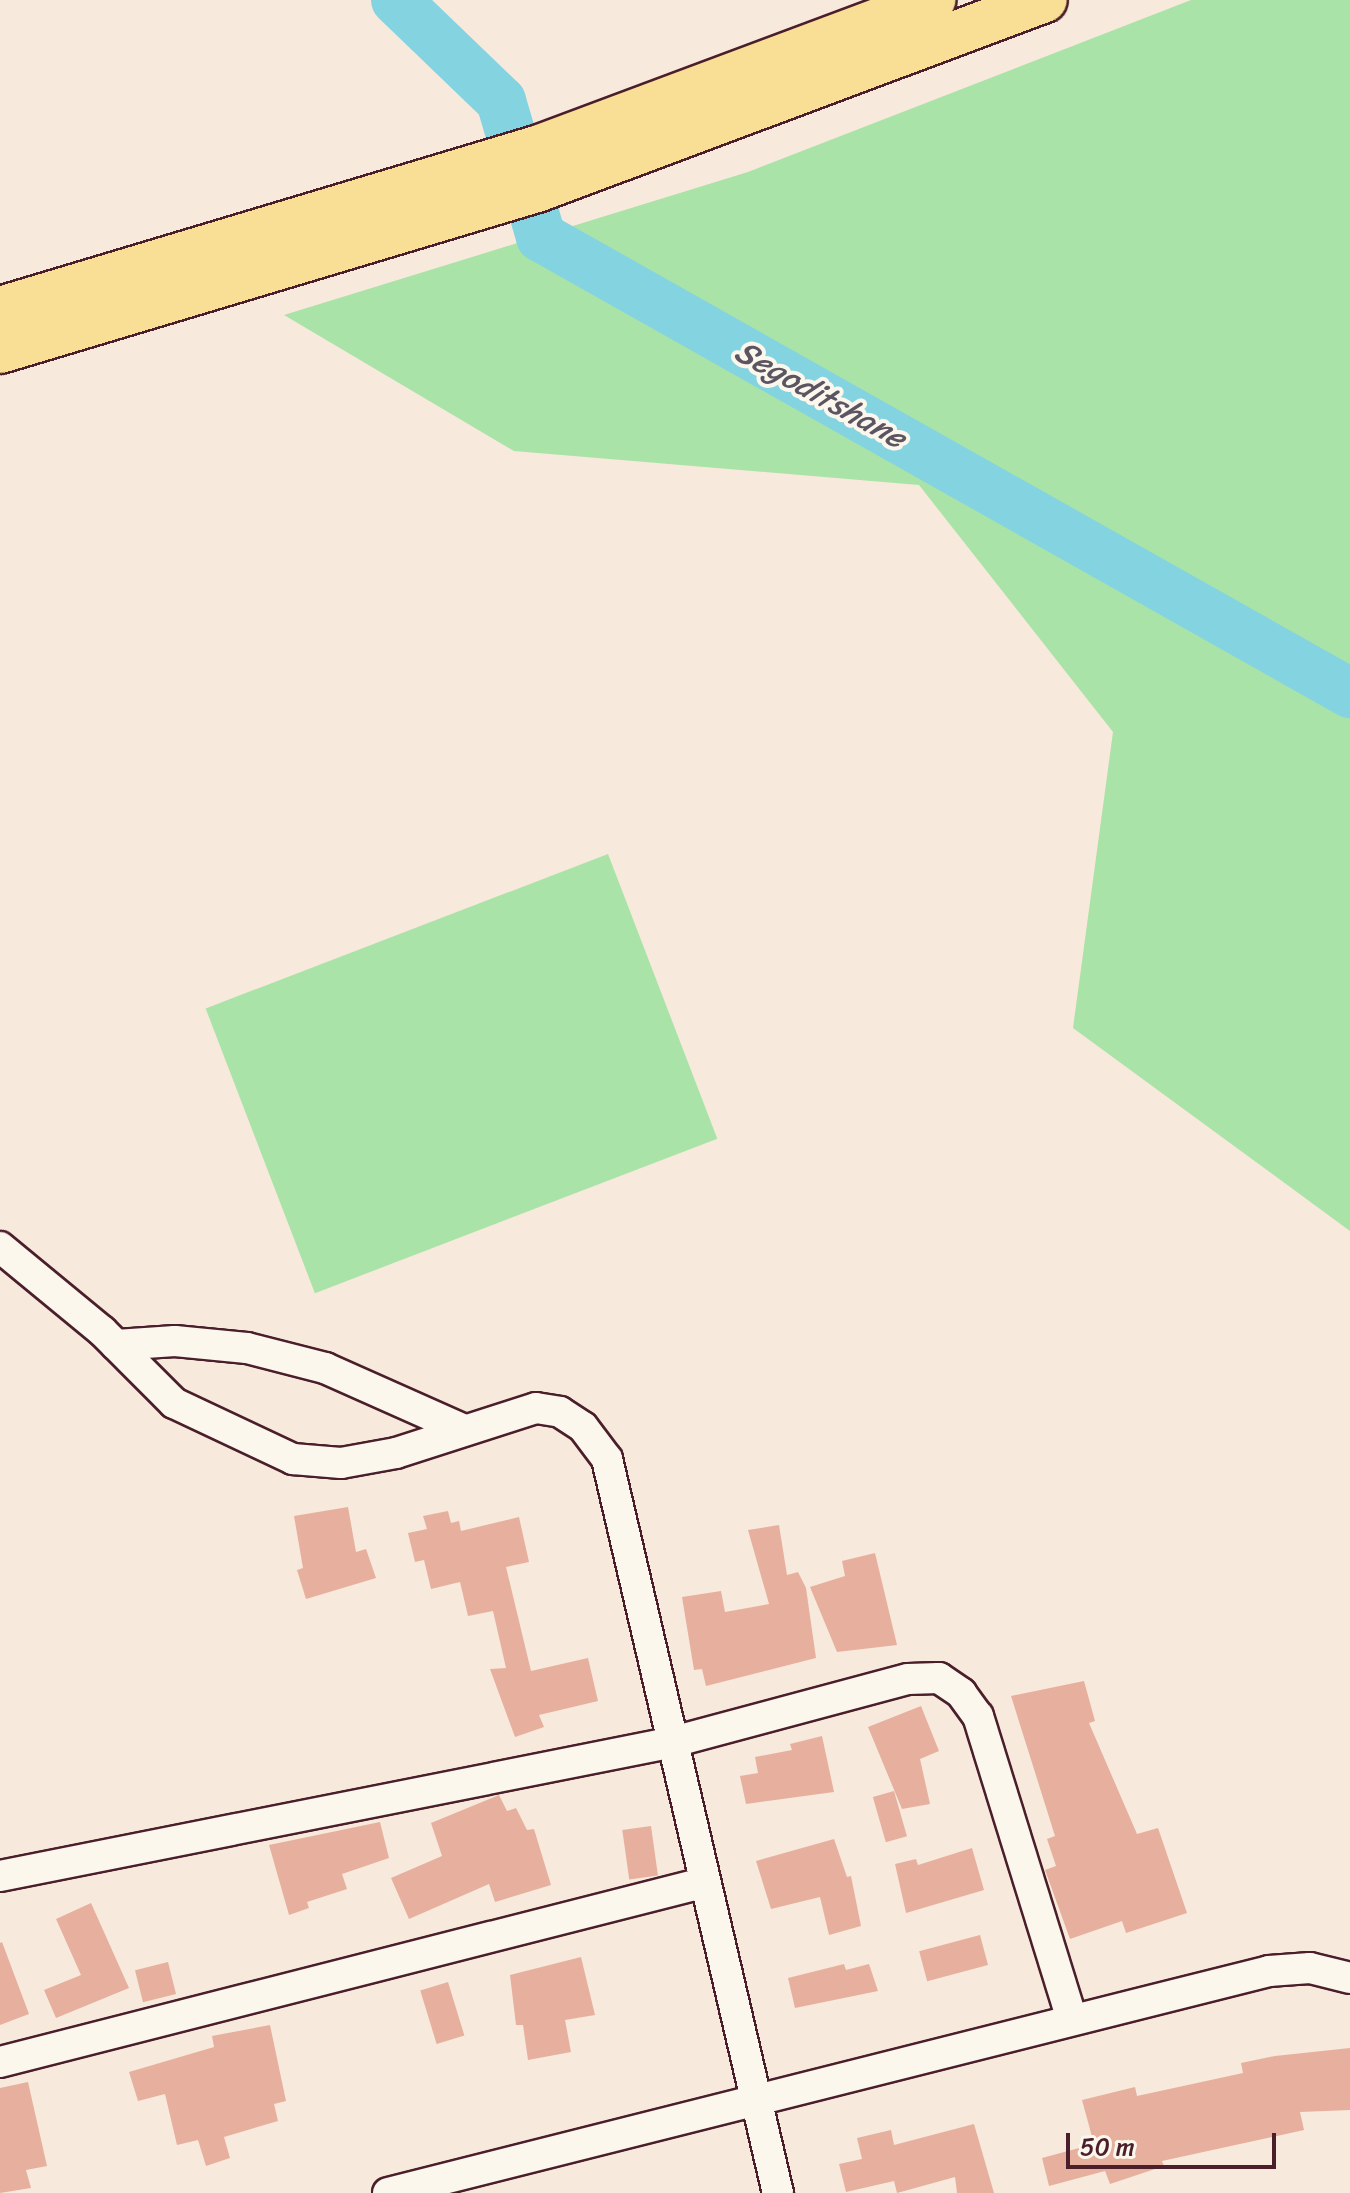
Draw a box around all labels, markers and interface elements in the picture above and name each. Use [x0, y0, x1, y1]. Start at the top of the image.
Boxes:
water label: Segoditshane [728, 332, 912, 458]
scale bar [1070, 2117, 1280, 2167]
text: 50 m [1080, 2126, 1135, 2168]

